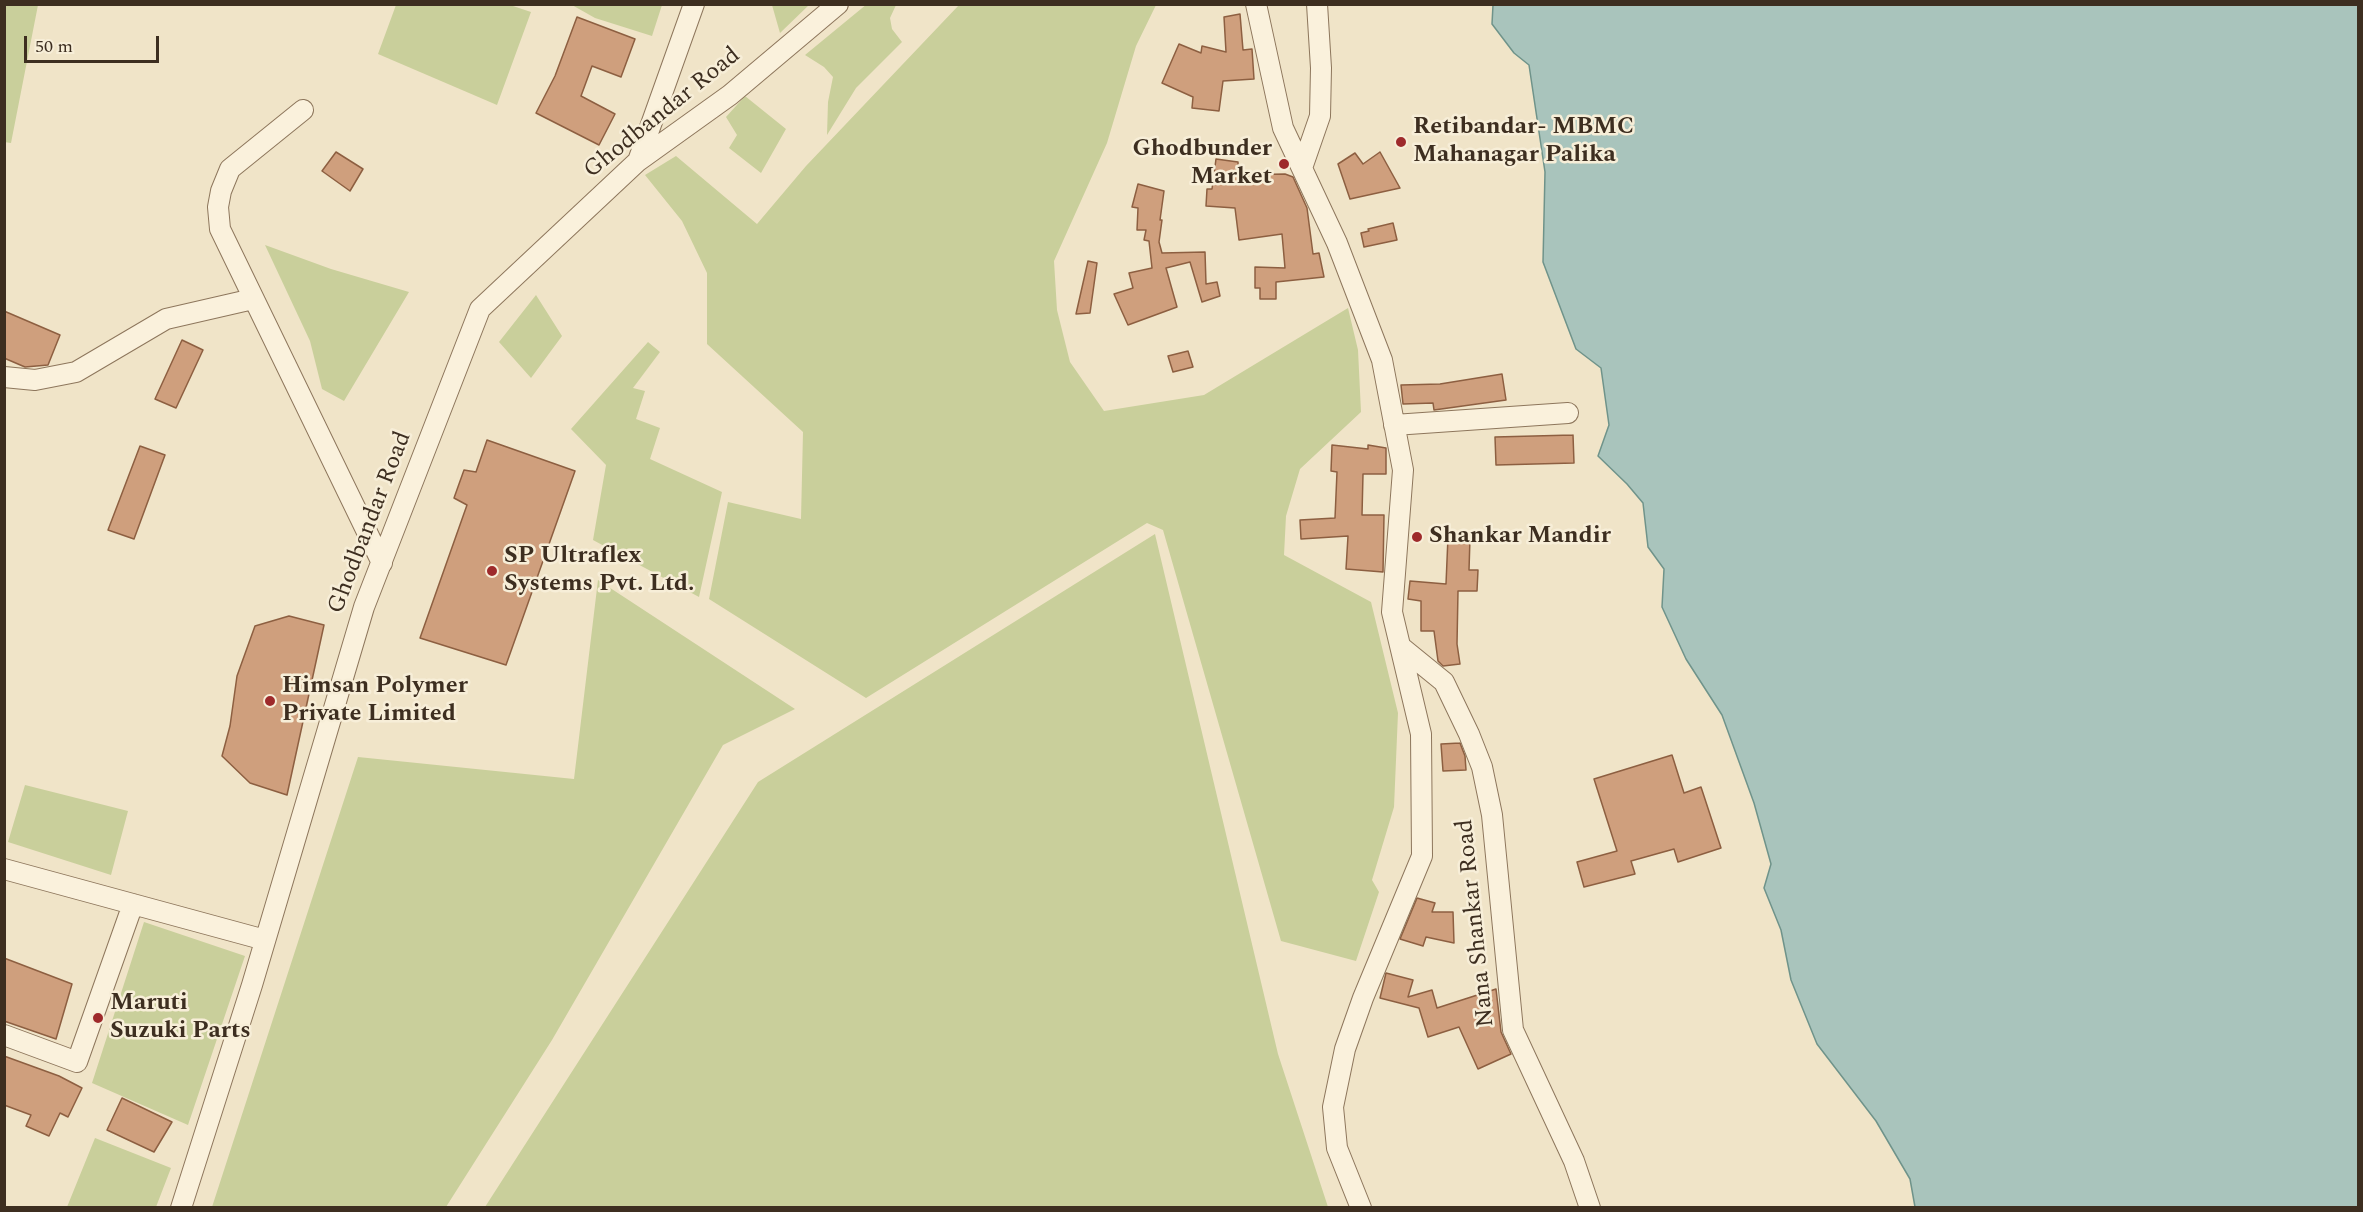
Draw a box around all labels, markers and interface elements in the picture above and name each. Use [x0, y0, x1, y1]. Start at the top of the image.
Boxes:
scale bar [27, 24, 162, 62]
text: 50 m [35, 33, 73, 60]
street label: Ghodbandar Road [579, 42, 747, 186]
place label: Retibandar- MBMC Mahanagar Palika [1413, 114, 1634, 170]
marker: Retibandar- MBMC Mahanagar Palika [1394, 135, 1408, 149]
place label: Ghodbunder Market [1133, 136, 1272, 192]
marker: Ghodbunder Market [1277, 157, 1291, 171]
street label: Ghodbandar Road [323, 428, 419, 618]
place label: Shankar Mandir [1429, 523, 1611, 551]
marker: Shankar Mandir [1410, 530, 1424, 544]
place label: SP Ultraflex Systems Pvt. Ltd. [504, 543, 695, 599]
marker: SP Ultraflex Systems Pvt. Ltd. [485, 564, 499, 578]
place label: Himsan Polymer Private Limited [282, 673, 468, 729]
marker: Himsan Polymer Private Limited [263, 694, 277, 708]
street label: Nana Shankar Road [1452, 818, 1502, 1028]
place label: Maruti Suzuki Parts [110, 990, 251, 1046]
marker: Maruti Suzuki Parts [91, 1011, 105, 1025]

